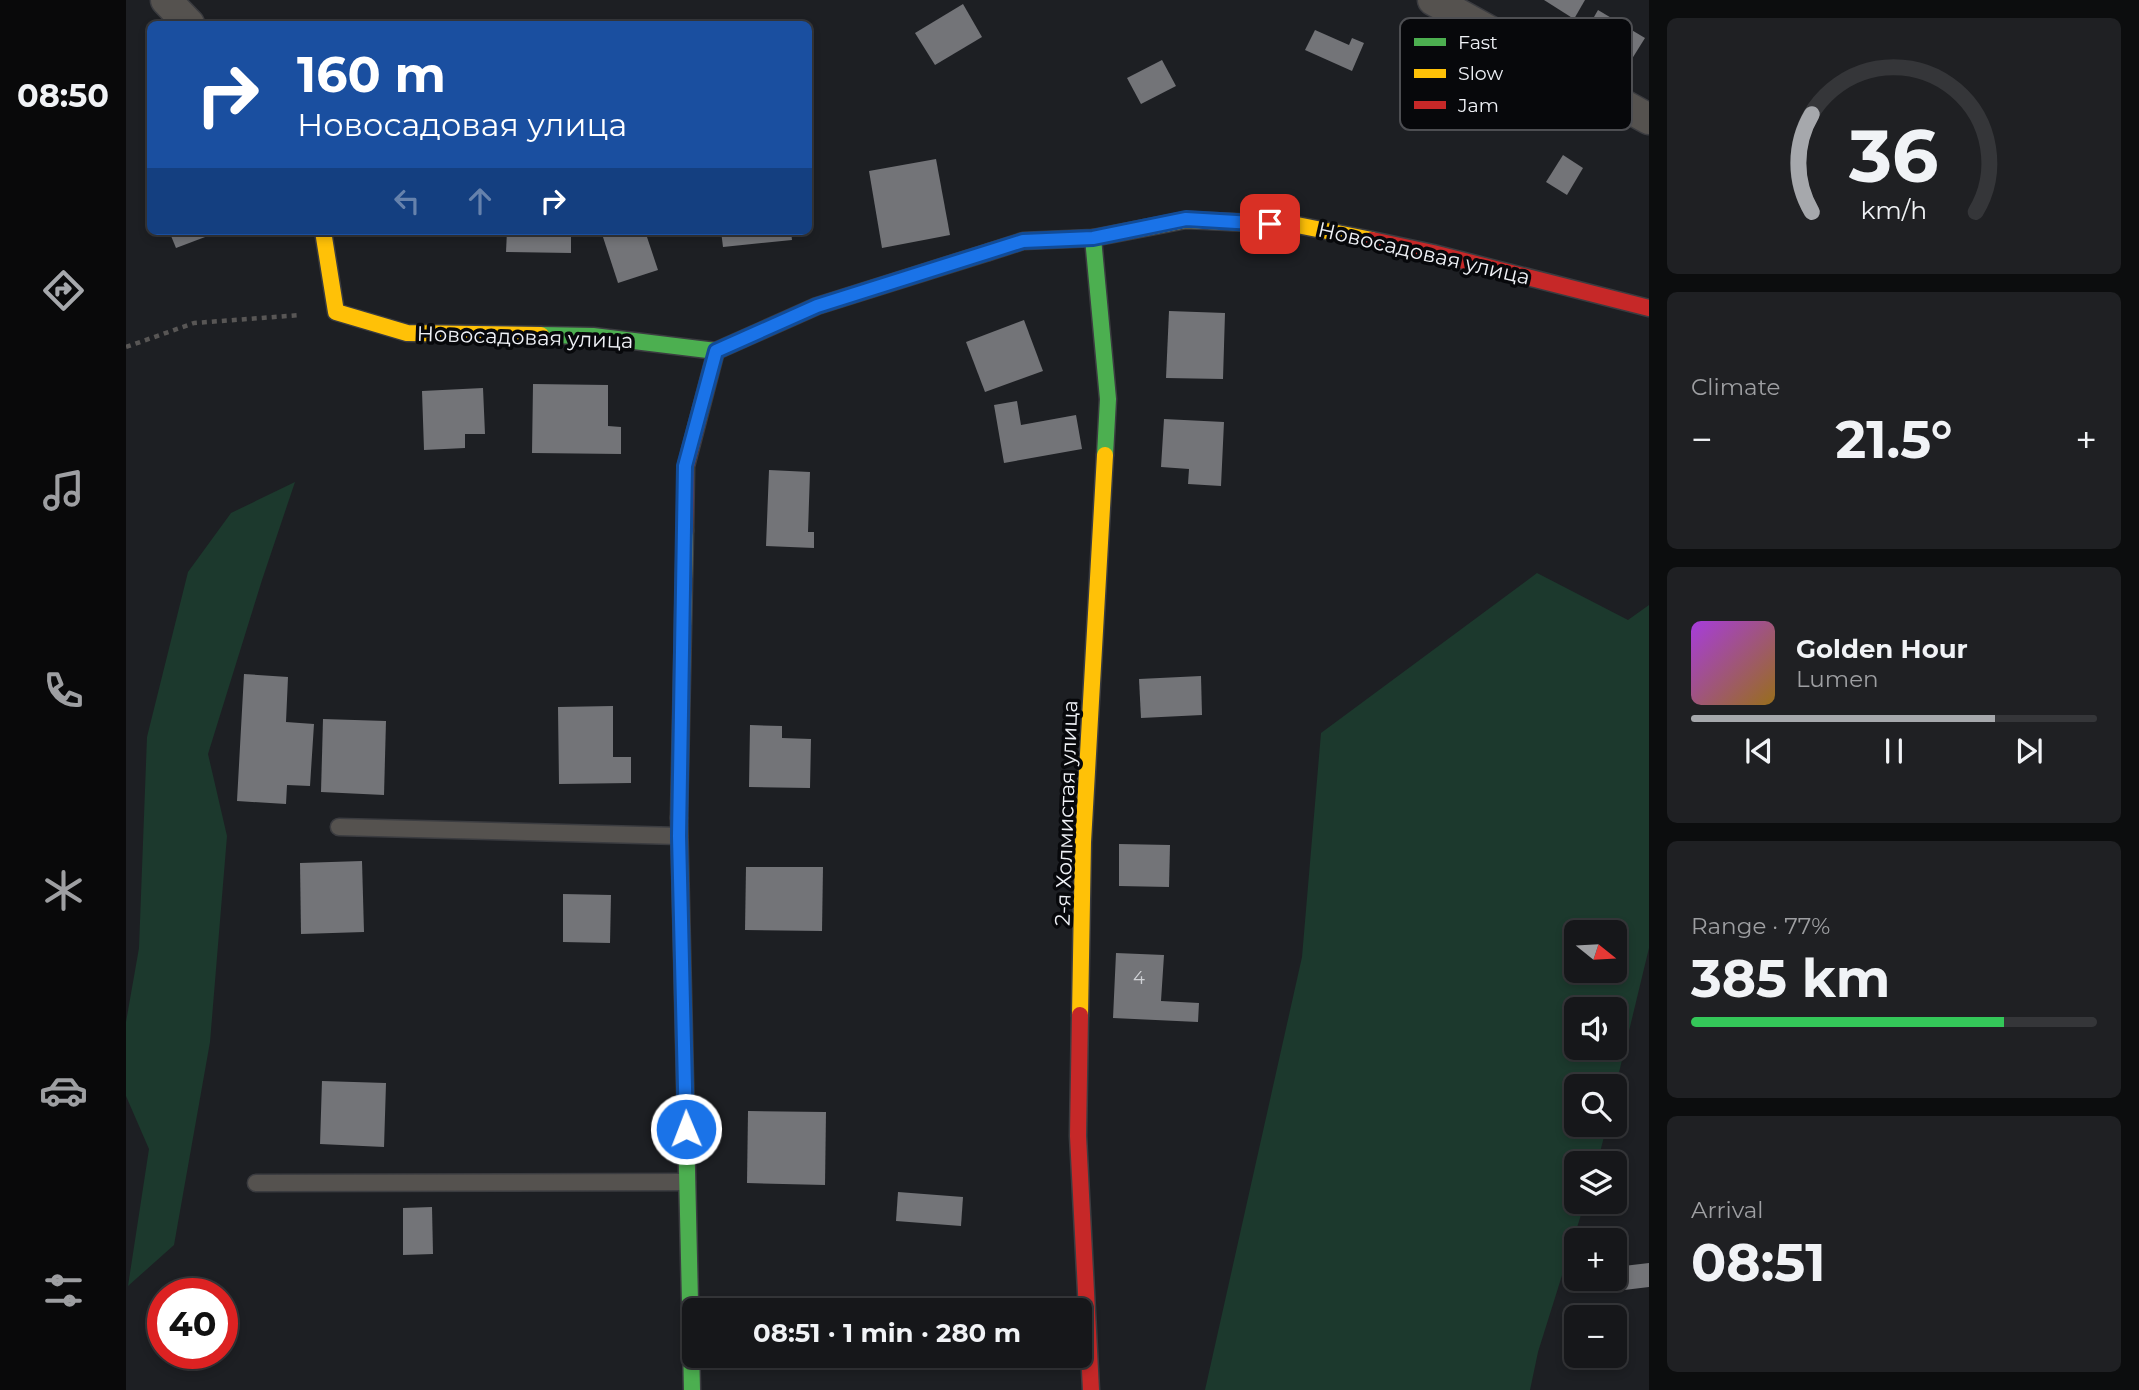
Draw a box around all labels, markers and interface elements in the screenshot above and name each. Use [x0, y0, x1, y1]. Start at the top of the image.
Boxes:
legend [1400, 18, 1632, 130]
text: Fast [1458, 31, 1498, 54]
text: 160 m [297, 45, 446, 104]
icon: right [182, 49, 273, 140]
text: Slow [1458, 62, 1503, 85]
text: 08:50 [17, 76, 109, 115]
text: Jam [1457, 94, 1499, 117]
text: Новосадовая улица [297, 105, 627, 144]
text: 36 [1848, 113, 1939, 201]
icon: left [388, 182, 426, 220]
icon: ahead [461, 182, 499, 220]
icon: right [534, 182, 572, 220]
pin [1240, 194, 1300, 254]
text: km/h [1861, 195, 1927, 225]
icon: arrive [1251, 205, 1289, 243]
street label: Новосадовая улица [1316, 216, 1532, 290]
icon: directions [39, 266, 88, 315]
street label: Новосадовая улица [416, 321, 634, 353]
text: Climate [1691, 373, 1780, 401]
text: 21.5° [1835, 408, 1953, 471]
text: − [1691, 416, 1713, 463]
text: + [2075, 416, 2097, 463]
icon: music [39, 466, 88, 515]
text: Golden Hour [1796, 633, 1968, 665]
text: Lumen [1796, 665, 1879, 693]
icon: phone [39, 666, 88, 715]
street label: 2-я Холмистая улица [1050, 700, 1082, 926]
icon: previous [1740, 732, 1778, 770]
icon: pause [1875, 732, 1913, 770]
icon: next [2010, 732, 2048, 770]
icon: climate [39, 866, 88, 915]
text: Range · 77% [1691, 912, 1830, 940]
north arrow [1564, 920, 1628, 984]
map controls [1564, 920, 1627, 1368]
text: 385 km [1691, 947, 1890, 1010]
house number: 4 [1133, 967, 1145, 989]
button: sound [1564, 997, 1627, 1060]
icon: car [39, 1066, 88, 1115]
button: search [1564, 1074, 1627, 1137]
position arrow [649, 1092, 723, 1166]
button: layers [1564, 1151, 1627, 1214]
text: Arrival [1691, 1196, 1764, 1224]
button: + [1564, 1228, 1627, 1291]
text: 08:51 [1691, 1231, 1826, 1294]
icon: filters [39, 1266, 88, 1315]
speed limit sign: 40 [147, 1278, 238, 1369]
button: − [1564, 1305, 1627, 1368]
text: 08:51 · 1 min · 280 m [753, 1317, 1021, 1349]

